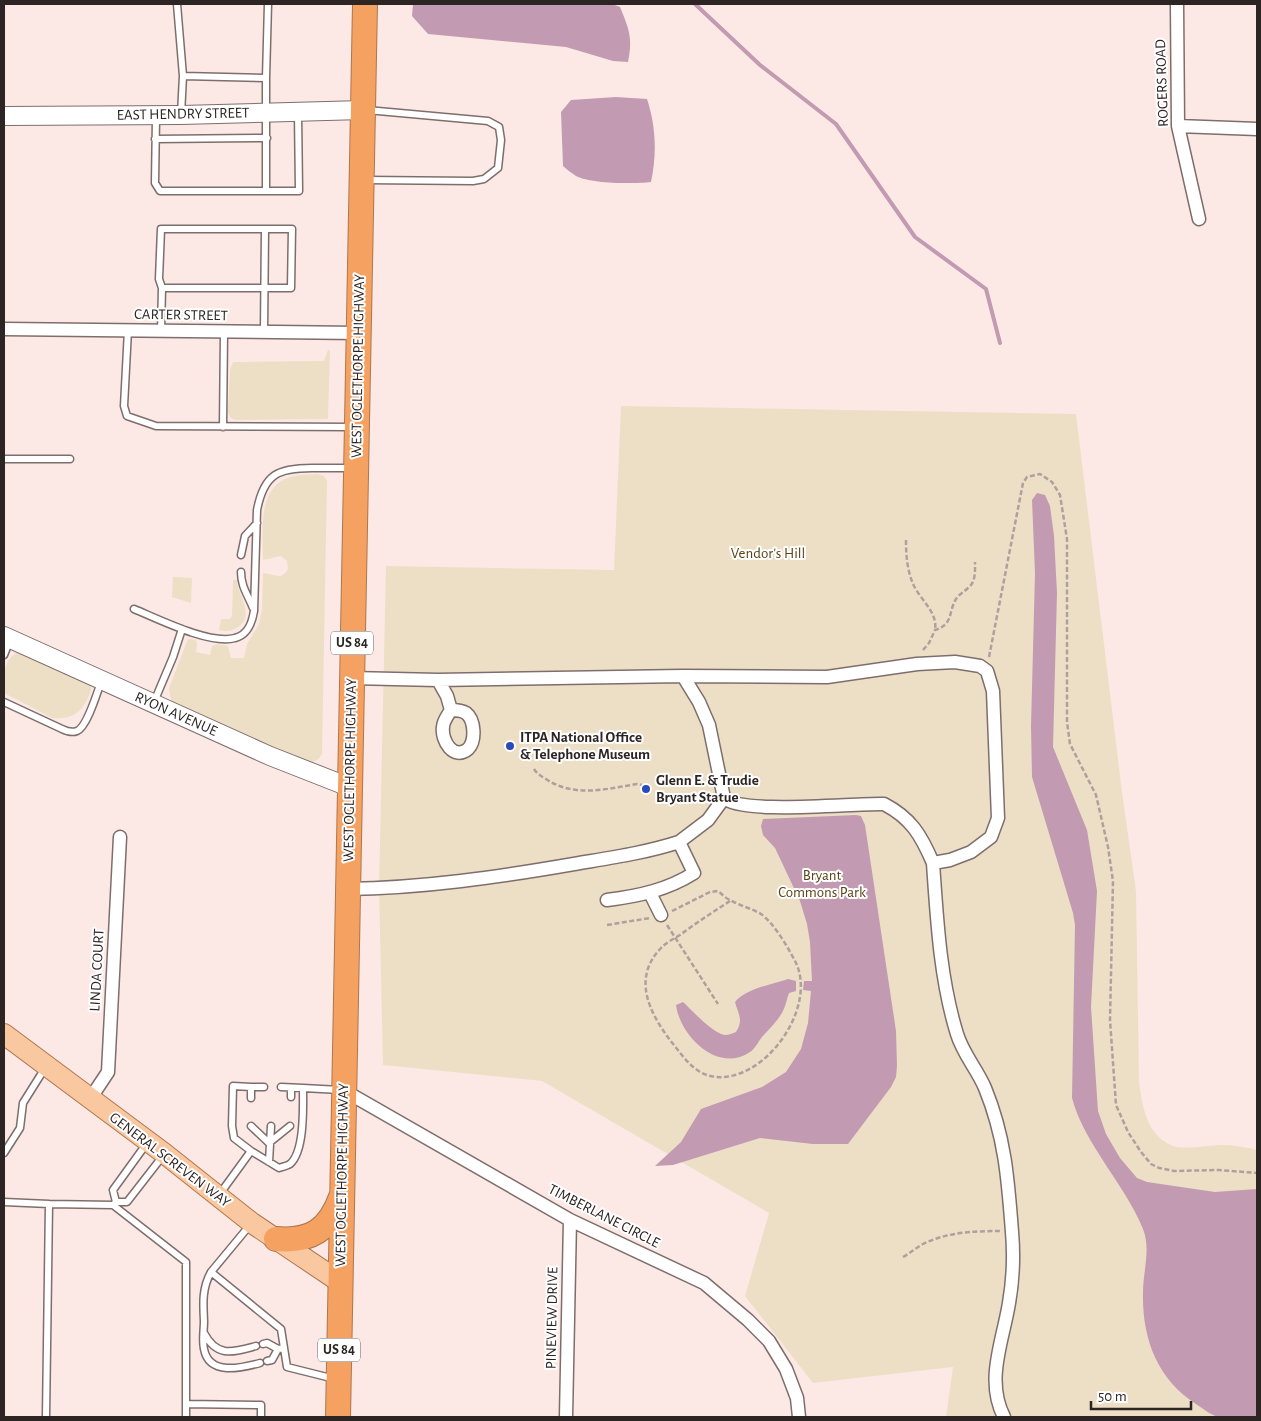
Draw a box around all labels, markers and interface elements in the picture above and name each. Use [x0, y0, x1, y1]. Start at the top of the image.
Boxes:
street label: ROGERS ROAD [1153, 39, 1171, 127]
street label: EAST HENDRY STREET [117, 105, 250, 123]
street label: WEST OGLETHORPE HIGHWAY [349, 274, 367, 458]
street label: CARTER STREET [134, 307, 229, 323]
park label: Vendor's Hill [731, 546, 805, 561]
road number: US 84 [331, 632, 373, 654]
street label: WEST OGLETHORPE HIGHWAY [341, 678, 359, 862]
street label: RYON AVENUE [133, 689, 219, 739]
place label: ITPA National Office & Telephone Museum [520, 730, 650, 762]
marker: ITPA National Office & Telephone Museum [504, 740, 516, 752]
place label: Glenn E. & Trudie Bryant Statue [656, 773, 759, 805]
marker: Glenn E. & Trudie Bryant Statue [640, 783, 652, 795]
park label: Bryant Commons Park [778, 868, 866, 900]
street label: LINDA COURT [87, 928, 107, 1012]
street label: WEST OGLETHORPE HIGHWAY [333, 1083, 351, 1267]
street label: GENERAL SCREVEN WAY [107, 1110, 233, 1210]
street label: TIMBERLANE CIRCLE [546, 1181, 662, 1251]
street label: PINEVIEW DRIVE [544, 1267, 560, 1369]
road number: US 84 [318, 1338, 360, 1362]
scale bar [1091, 1378, 1191, 1410]
text: 50 m [1098, 1389, 1127, 1404]

